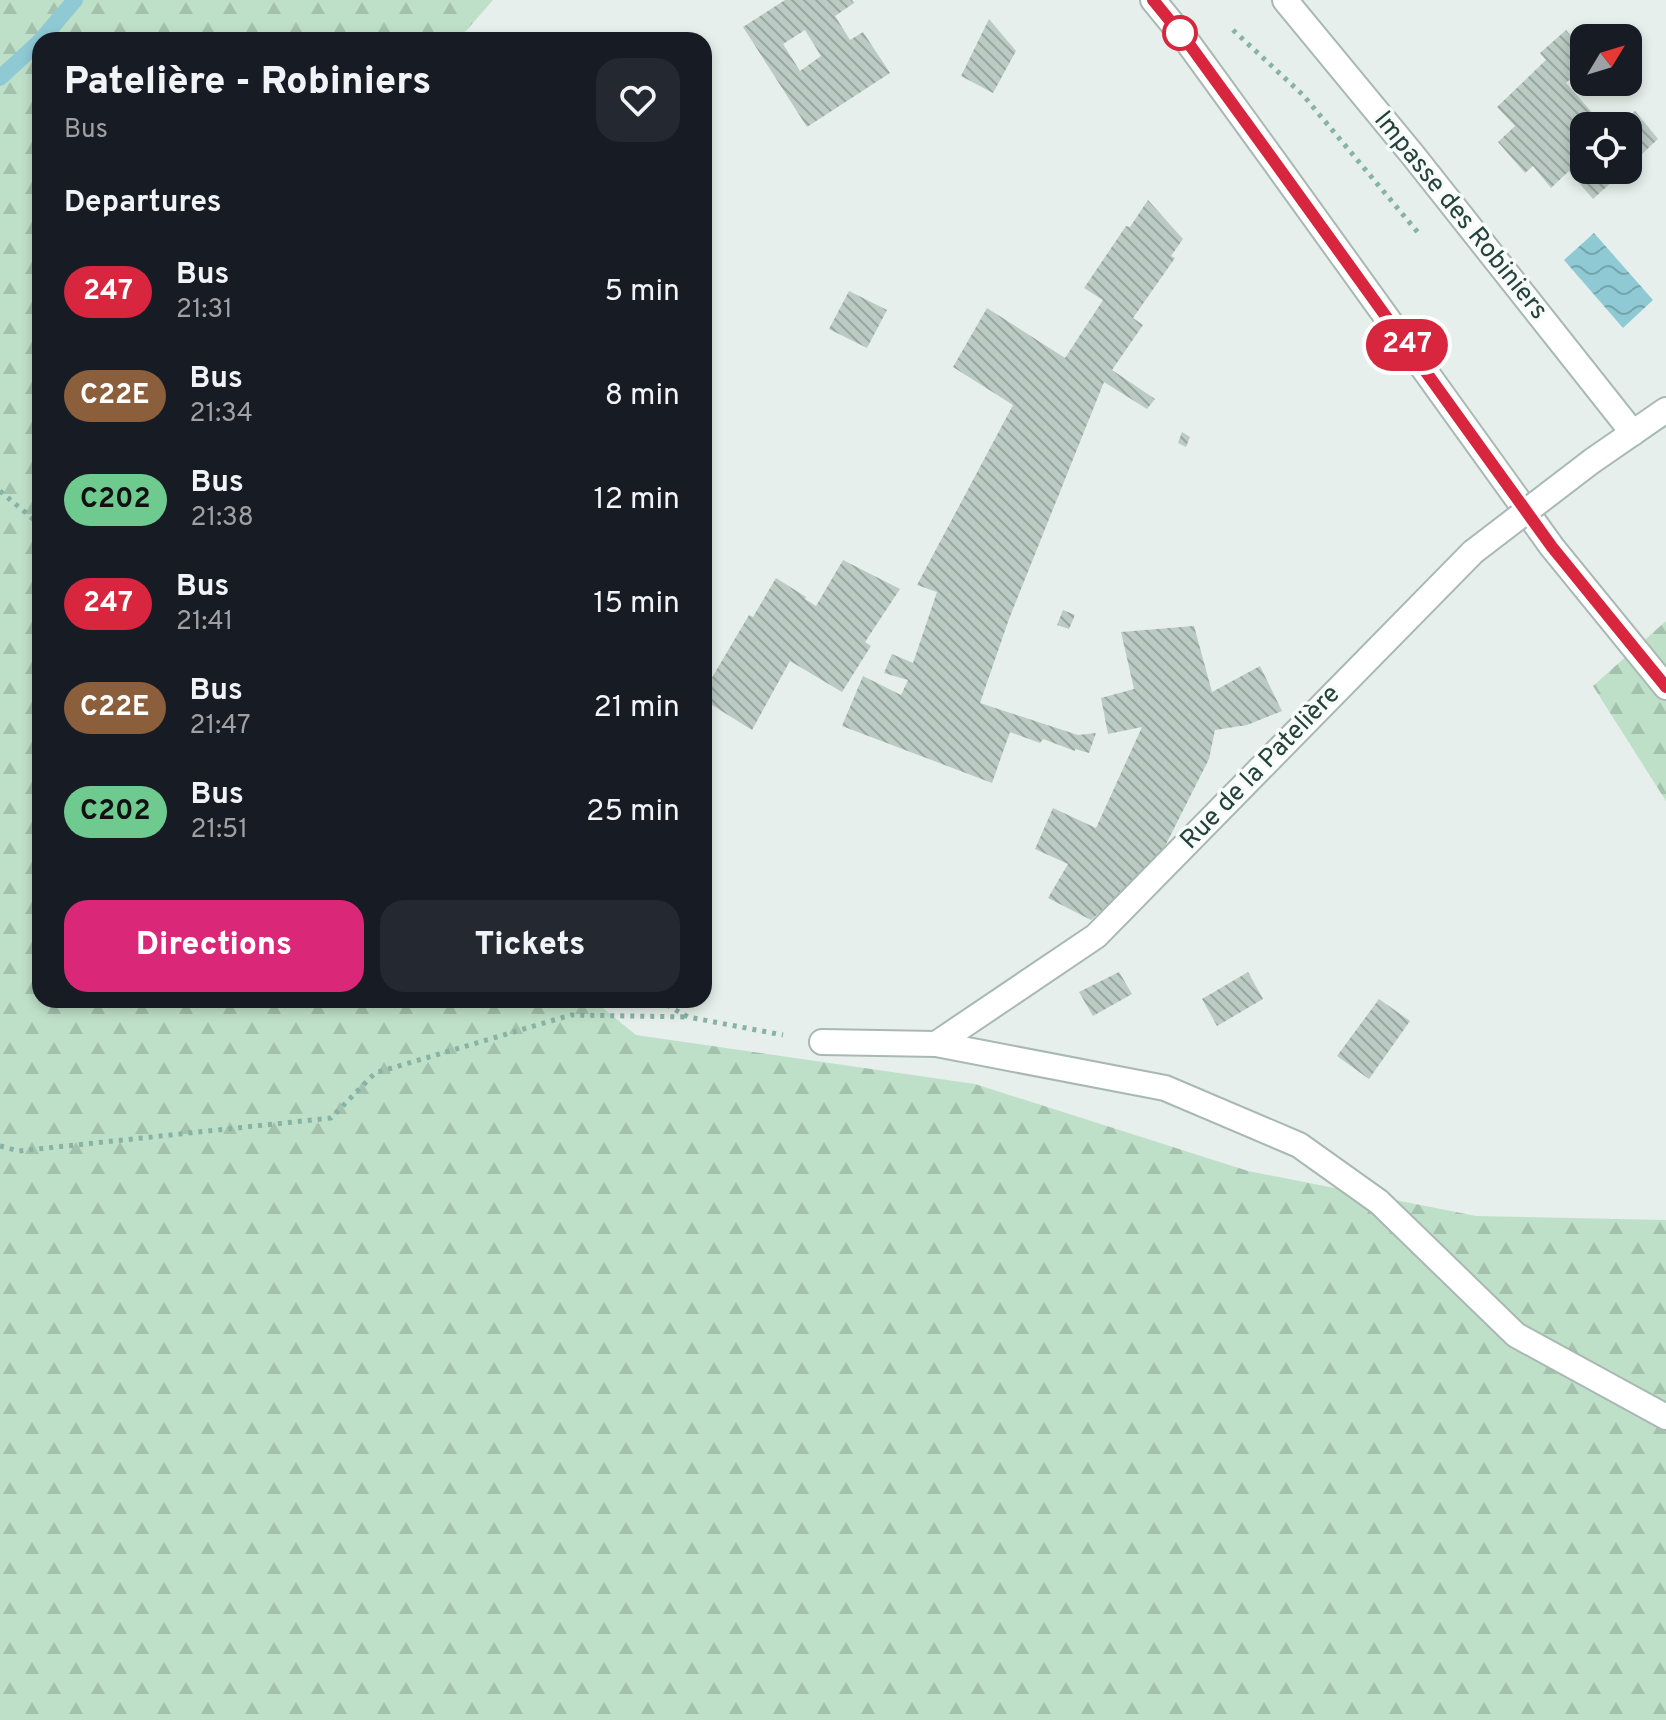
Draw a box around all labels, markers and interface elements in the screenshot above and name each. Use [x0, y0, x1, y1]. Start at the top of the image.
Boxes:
unlabelled marker [1163, 16, 1197, 50]
north arrow [1570, 24, 1642, 96]
map controls [1570, 24, 1642, 184]
button: heart [596, 58, 680, 142]
text: Patelière - Robiniers [64, 59, 431, 108]
street label: Impasse des Robiniers [1366, 105, 1554, 327]
button: locate [1570, 112, 1642, 184]
text: Bus [64, 114, 108, 147]
text: Departures [64, 185, 222, 222]
text: Bus [176, 257, 229, 294]
text: 247 [83, 274, 133, 310]
text: 5 min [604, 274, 680, 311]
text: 21:31 [176, 294, 233, 327]
line badge: 247 [1361, 319, 1453, 371]
text: 247 [1382, 327, 1432, 363]
text: Bus [190, 361, 243, 398]
text: C22E [80, 378, 150, 414]
text: 8 min [605, 378, 680, 415]
text: 21:34 [190, 398, 253, 431]
text: Bus [191, 465, 244, 502]
text: C202 [80, 482, 151, 518]
text: 12 min [593, 482, 680, 519]
text: 21:38 [191, 502, 254, 535]
text: Bus [176, 569, 229, 606]
text: 247 [83, 586, 133, 622]
text: 15 min [593, 586, 680, 623]
text: 21:41 [176, 606, 233, 639]
text: Bus [190, 673, 243, 710]
street label: Rue de la Patelière [1174, 679, 1348, 857]
text: C22E [80, 690, 150, 726]
text: 21 min [593, 690, 680, 727]
text: 21:47 [190, 710, 251, 743]
text: Bus [191, 777, 244, 814]
text: C202 [80, 794, 151, 830]
text: 25 min [586, 794, 680, 831]
text: 21:51 [191, 814, 248, 847]
button: Directions [64, 900, 364, 992]
button: Tickets [380, 900, 680, 992]

